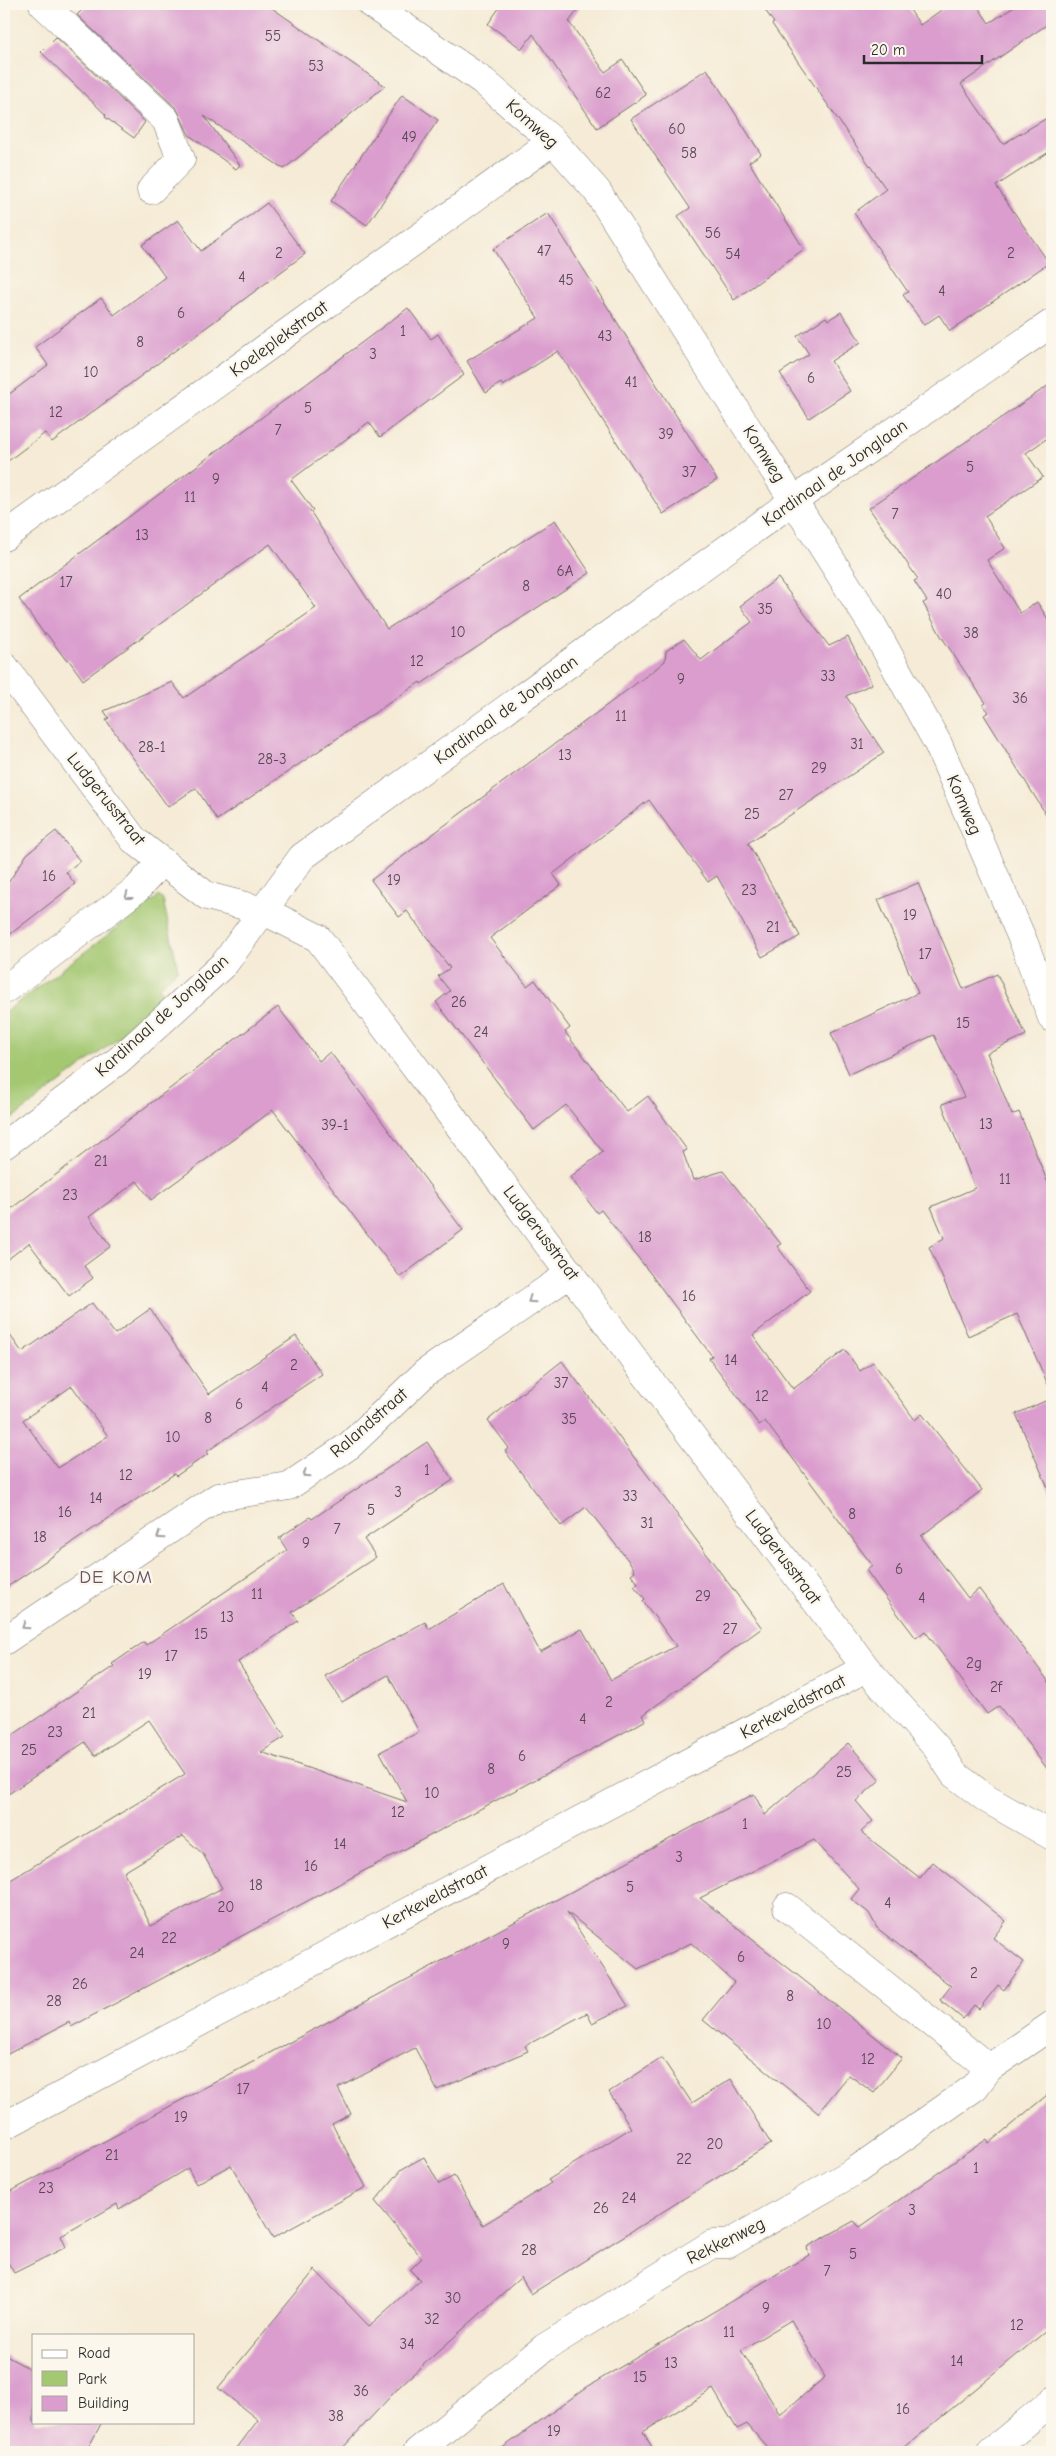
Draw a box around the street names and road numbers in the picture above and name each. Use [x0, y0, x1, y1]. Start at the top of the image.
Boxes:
street label: Komweg [501, 95, 563, 153]
street label: Koeleplekstraat [226, 296, 333, 382]
street label: Kardinaal de Jonglaan [758, 415, 912, 531]
street label: Komweg [738, 422, 790, 486]
street label: Kardinaal de Jonglaan [430, 651, 582, 769]
street label: Ludgerusstraat [62, 748, 150, 850]
street label: Komweg [942, 772, 986, 838]
street label: Kardinaal de Jonglaan [91, 951, 233, 1081]
street label: Ludgerusstraat [499, 1182, 584, 1285]
street label: Ralandstraat [326, 1383, 413, 1462]
street label: Ludgerusstraat [741, 1506, 826, 1609]
street label: Kerkeveldstraat [737, 1670, 850, 1744]
street label: Kerkeveldstraat [379, 1860, 492, 1934]
street label: Rekkenweg [683, 2213, 769, 2269]

